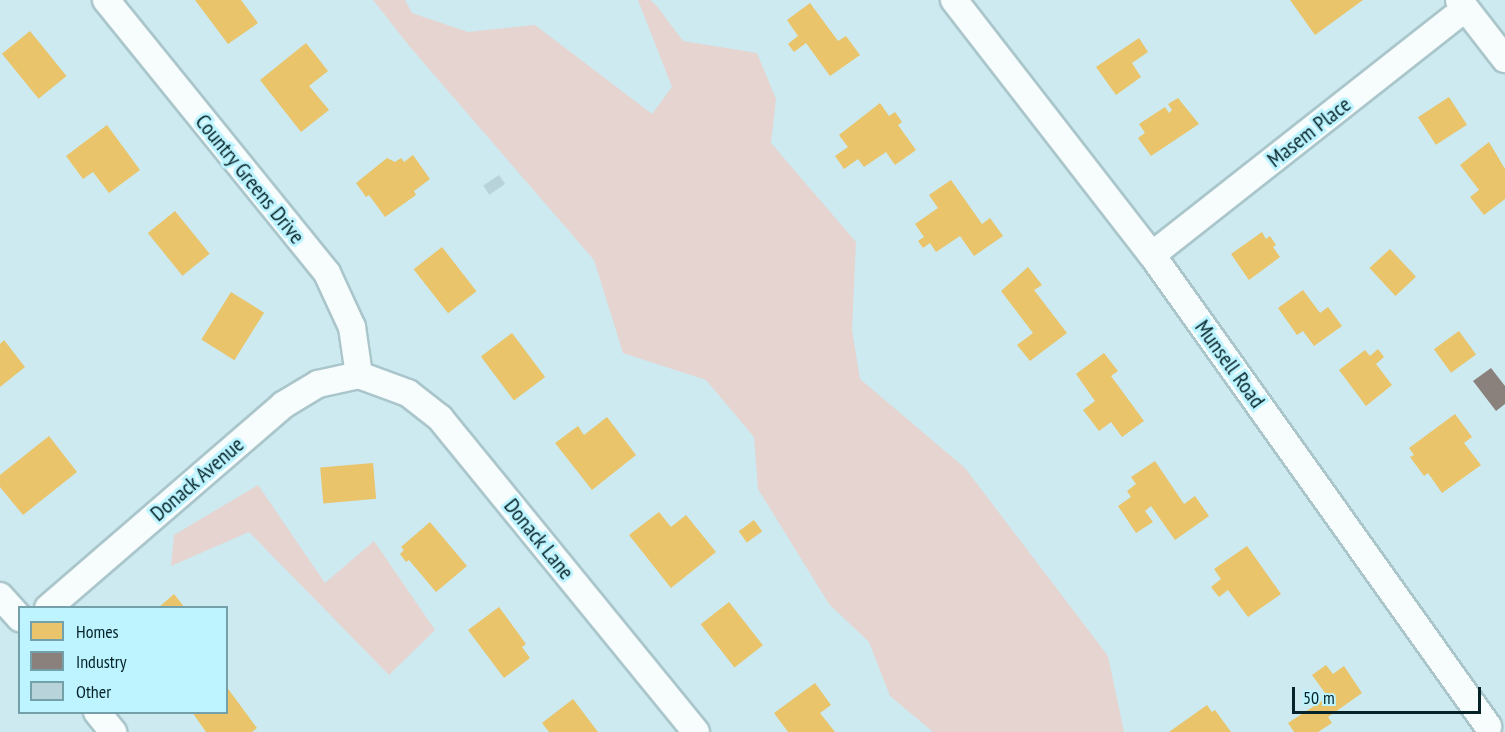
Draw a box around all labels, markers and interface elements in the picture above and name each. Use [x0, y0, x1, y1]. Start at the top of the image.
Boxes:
street label: Masem Place [1262, 91, 1356, 173]
street label: Country Greens Drive [189, 109, 311, 249]
street label: Munsell Road [1189, 315, 1271, 413]
street label: Donack Avenue [144, 431, 250, 527]
street label: Donack Lane [498, 493, 580, 585]
legend [18, 606, 228, 714]
text: Homes [76, 620, 119, 643]
text: Industry [76, 650, 126, 673]
scale bar [1295, 675, 1484, 713]
text: Other [76, 680, 111, 703]
text: 50 m [1303, 686, 1335, 709]

